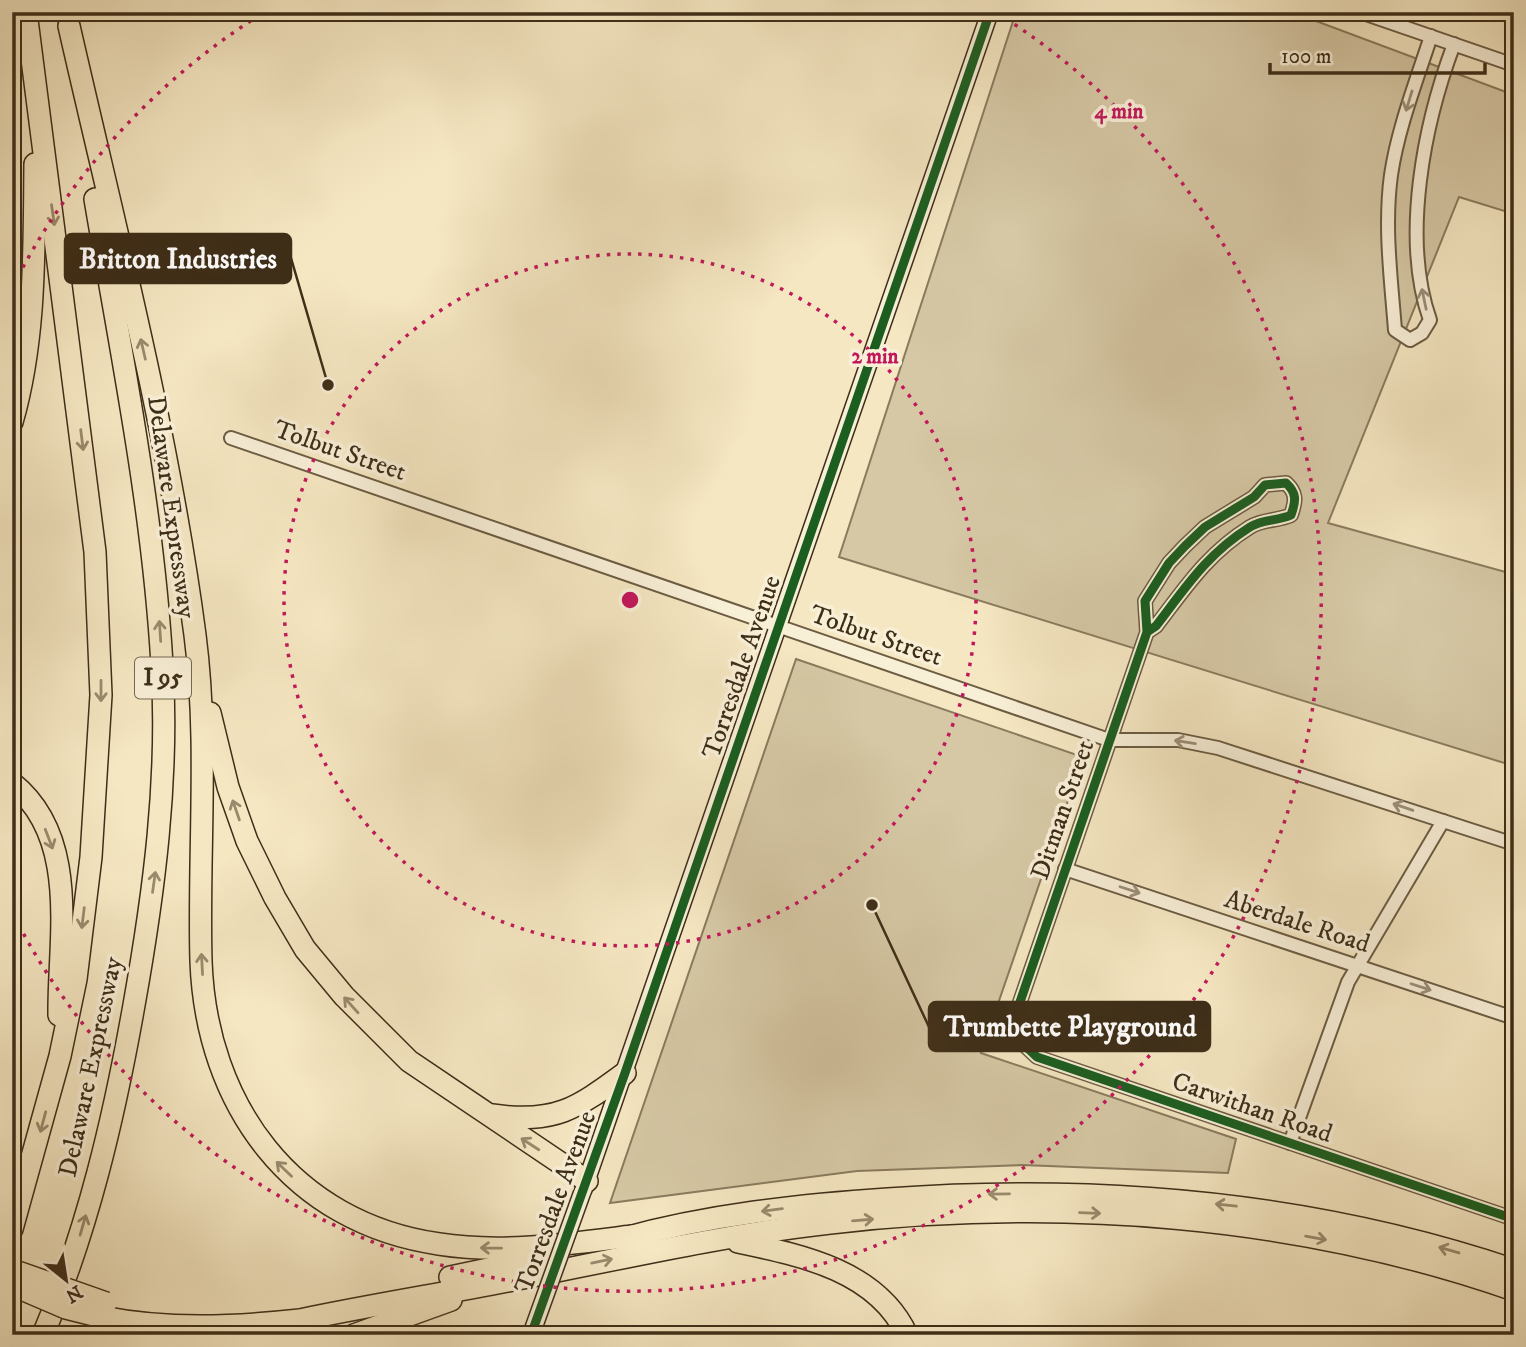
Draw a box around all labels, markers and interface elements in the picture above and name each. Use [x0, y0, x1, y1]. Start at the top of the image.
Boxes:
scale bar [1270, 32, 1486, 76]
text: 100 m [1281, 44, 1332, 70]
one-way arrow [1402, 90, 1415, 112]
text: 4 min [1095, 99, 1144, 125]
one-way arrow [47, 203, 60, 225]
callout: Britton Industries [65, 234, 291, 283]
text: Britton Industries [79, 242, 278, 277]
one-way arrow [1417, 288, 1431, 311]
one-way arrow [136, 338, 149, 361]
text: 2 min [852, 344, 900, 370]
street label: Delaware Expressway [139, 394, 203, 621]
street label: Tolbut Street [270, 413, 410, 489]
one-way arrow [75, 428, 88, 451]
street label: Torresdale Avenue [695, 571, 789, 763]
centre of rings [618, 588, 642, 612]
street label: Tolbut Street [806, 598, 946, 674]
one-way arrow [153, 620, 166, 643]
road number: I 95 [135, 658, 191, 698]
one-way arrow [94, 680, 108, 703]
one-way arrow [1174, 735, 1197, 748]
street label: Ditman Street [1024, 736, 1102, 884]
one-way arrow [229, 800, 241, 822]
one-way arrow [1392, 800, 1414, 812]
one-way arrow [44, 828, 57, 850]
one-way arrow [148, 872, 161, 894]
street label: Aberdale Road [1220, 883, 1374, 961]
one-way arrow [1118, 885, 1140, 897]
one-way arrow [77, 906, 90, 929]
one-way arrow [196, 952, 209, 975]
street label: Delaware Expressway [52, 953, 131, 1180]
one-way arrow [1410, 981, 1432, 994]
one-way arrow [343, 997, 360, 1014]
callout: Trumbette Playground [929, 1002, 1210, 1051]
text: Trumbette Playground [943, 1010, 1197, 1045]
street label: Carwithan Road [1167, 1065, 1337, 1151]
street label: Torresdale Avenue [508, 1106, 604, 1298]
one-way arrow [36, 1110, 49, 1133]
one-way arrow [521, 1136, 540, 1151]
one-way arrow [275, 1161, 293, 1177]
one-way arrow [988, 1187, 1011, 1201]
one-way arrow [1215, 1198, 1238, 1211]
one-way arrow [761, 1204, 784, 1217]
one-way arrow [1078, 1207, 1101, 1220]
one-way arrow [851, 1213, 873, 1226]
one-way arrow [78, 1214, 91, 1236]
one-way arrow [1304, 1231, 1327, 1245]
one-way arrow [480, 1241, 503, 1254]
one-way arrow [1438, 1243, 1460, 1256]
north arrow [32, 1246, 102, 1316]
one-way arrow [590, 1253, 613, 1267]
text: N [61, 1280, 86, 1307]

